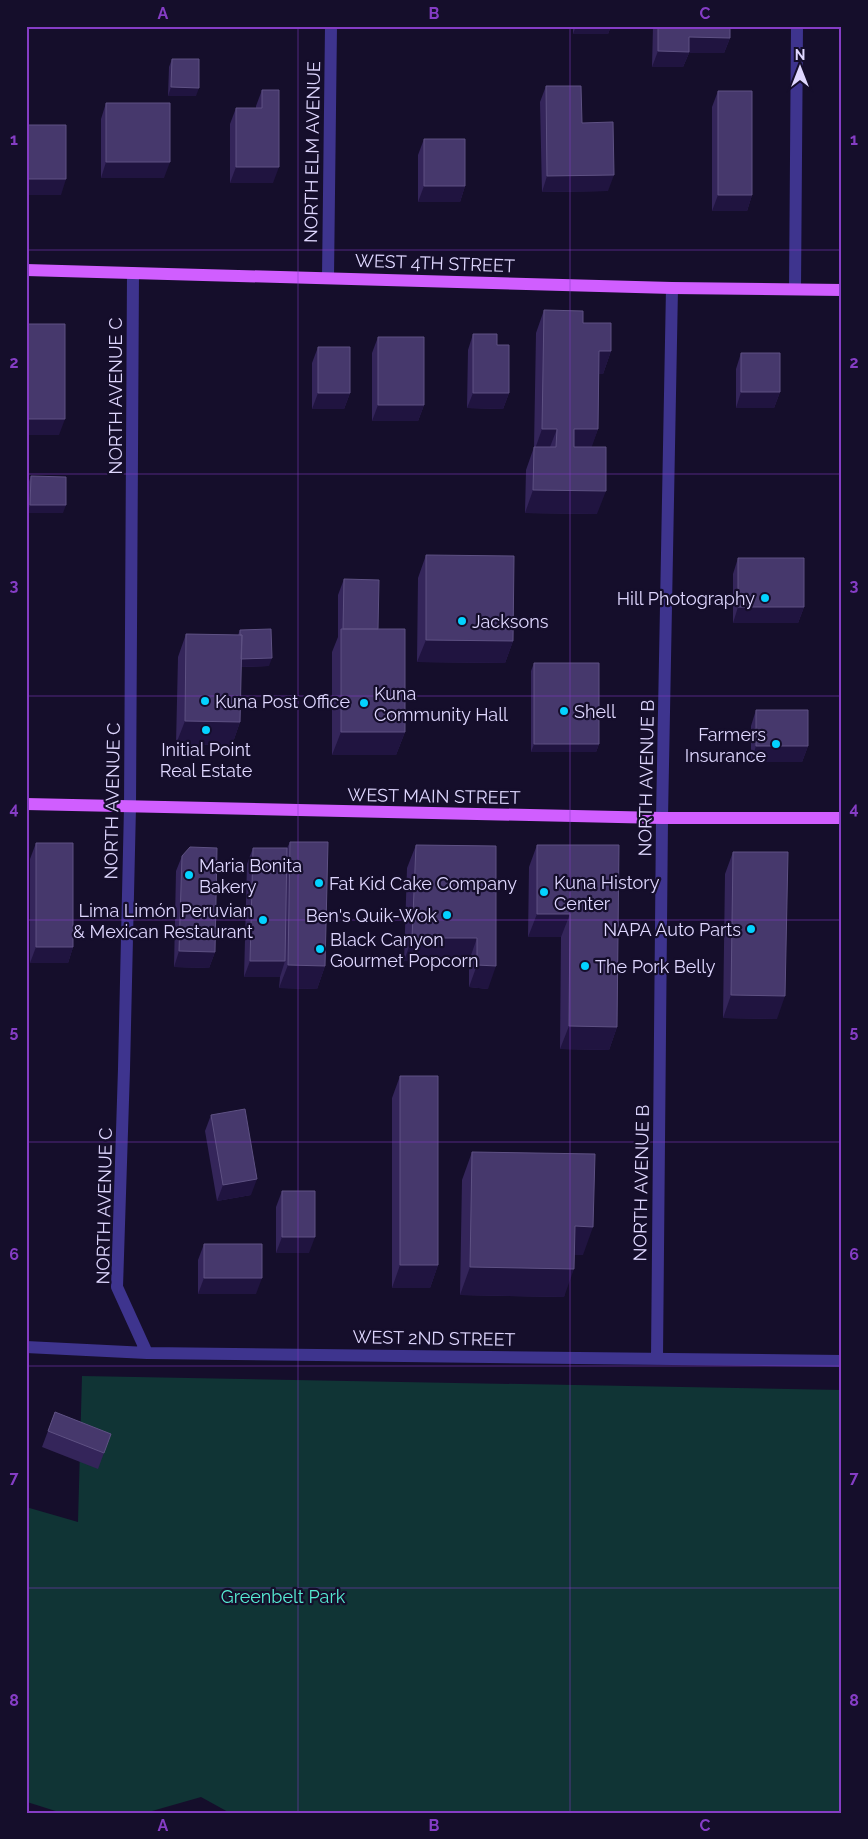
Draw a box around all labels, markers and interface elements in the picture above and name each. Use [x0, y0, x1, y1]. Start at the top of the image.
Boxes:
text: A [158, 4, 169, 23]
text: B [429, 4, 440, 23]
text: C [700, 4, 711, 23]
north arrow [776, 42, 826, 92]
text: N [795, 47, 805, 63]
street label: NORTH ELM AVENUE [300, 61, 324, 243]
text: 1 [10, 130, 18, 149]
text: 1 [850, 130, 858, 149]
street label: WEST 4TH STREET [355, 250, 515, 276]
street label: NORTH AVENUE C [105, 317, 126, 475]
text: 2 [9, 353, 19, 372]
text: 2 [849, 353, 859, 372]
text: 3 [10, 576, 19, 595]
text: 3 [850, 576, 859, 595]
place label: Hill Photography [617, 588, 755, 609]
marker: Hill Photography [759, 592, 771, 604]
place label: Jacksons [472, 611, 549, 632]
marker: Jacksons [456, 615, 468, 627]
place label: Kuna Community Hall [374, 683, 508, 725]
place label: Kuna Post Office [215, 691, 350, 712]
marker: Kuna Post Office [199, 695, 211, 707]
marker: Kuna Community Hall [358, 697, 370, 709]
street label: NORTH AVENUE B [634, 699, 658, 856]
place label: Shell [574, 701, 616, 722]
marker: Shell [558, 705, 570, 717]
street label: NORTH AVENUE C [100, 722, 124, 880]
marker: Initial Point Real Estate [200, 724, 212, 736]
place label: Farmers Insurance [685, 724, 766, 766]
marker: Farmers Insurance [770, 738, 782, 750]
place label: Initial Point Real Estate [160, 739, 253, 781]
street label: WEST MAIN STREET [347, 784, 521, 808]
text: 4 [9, 799, 19, 818]
text: 4 [849, 799, 859, 818]
place label: Maria Bonita Bakery [199, 855, 302, 897]
marker: Maria Bonita Bakery [183, 869, 195, 881]
place label: Kuna History Center [554, 872, 660, 914]
place label: Fat Kid Cake Company [329, 873, 517, 894]
marker: Fat Kid Cake Company [313, 877, 325, 889]
marker: Kuna History Center [538, 886, 550, 898]
place label: Lima Limón Peruvian & Mexican Restaurant [73, 900, 253, 942]
place label: Ben's Quik-Wok [306, 905, 437, 926]
marker: Ben's Quik-Wok [441, 909, 453, 921]
marker: Lima Limón Peruvian & Mexican Restaurant [257, 914, 269, 926]
place label: NAPA Auto Parts [603, 919, 741, 940]
marker: NAPA Auto Parts [745, 923, 757, 935]
place label: Black Canyon Gourmet Popcorn [330, 929, 478, 971]
marker: Black Canyon Gourmet Popcorn [314, 943, 326, 955]
place label: The Pork Belly [595, 956, 716, 977]
marker: The Pork Belly [579, 960, 591, 972]
text: 5 [10, 1022, 19, 1041]
text: 5 [850, 1022, 859, 1041]
street label: NORTH AVENUE B [629, 1104, 653, 1261]
street label: NORTH AVENUE C [92, 1127, 116, 1285]
text: 6 [9, 1245, 19, 1264]
text: 6 [849, 1245, 859, 1264]
street label: WEST 2ND STREET [352, 1326, 516, 1350]
text: 7 [10, 1468, 19, 1487]
text: 7 [850, 1468, 859, 1487]
park label: Greenbelt Park [221, 1586, 346, 1607]
text: 8 [9, 1691, 19, 1710]
text: 8 [849, 1691, 859, 1710]
text: A [158, 1816, 169, 1835]
text: B [429, 1816, 440, 1835]
text: C [700, 1816, 711, 1835]

